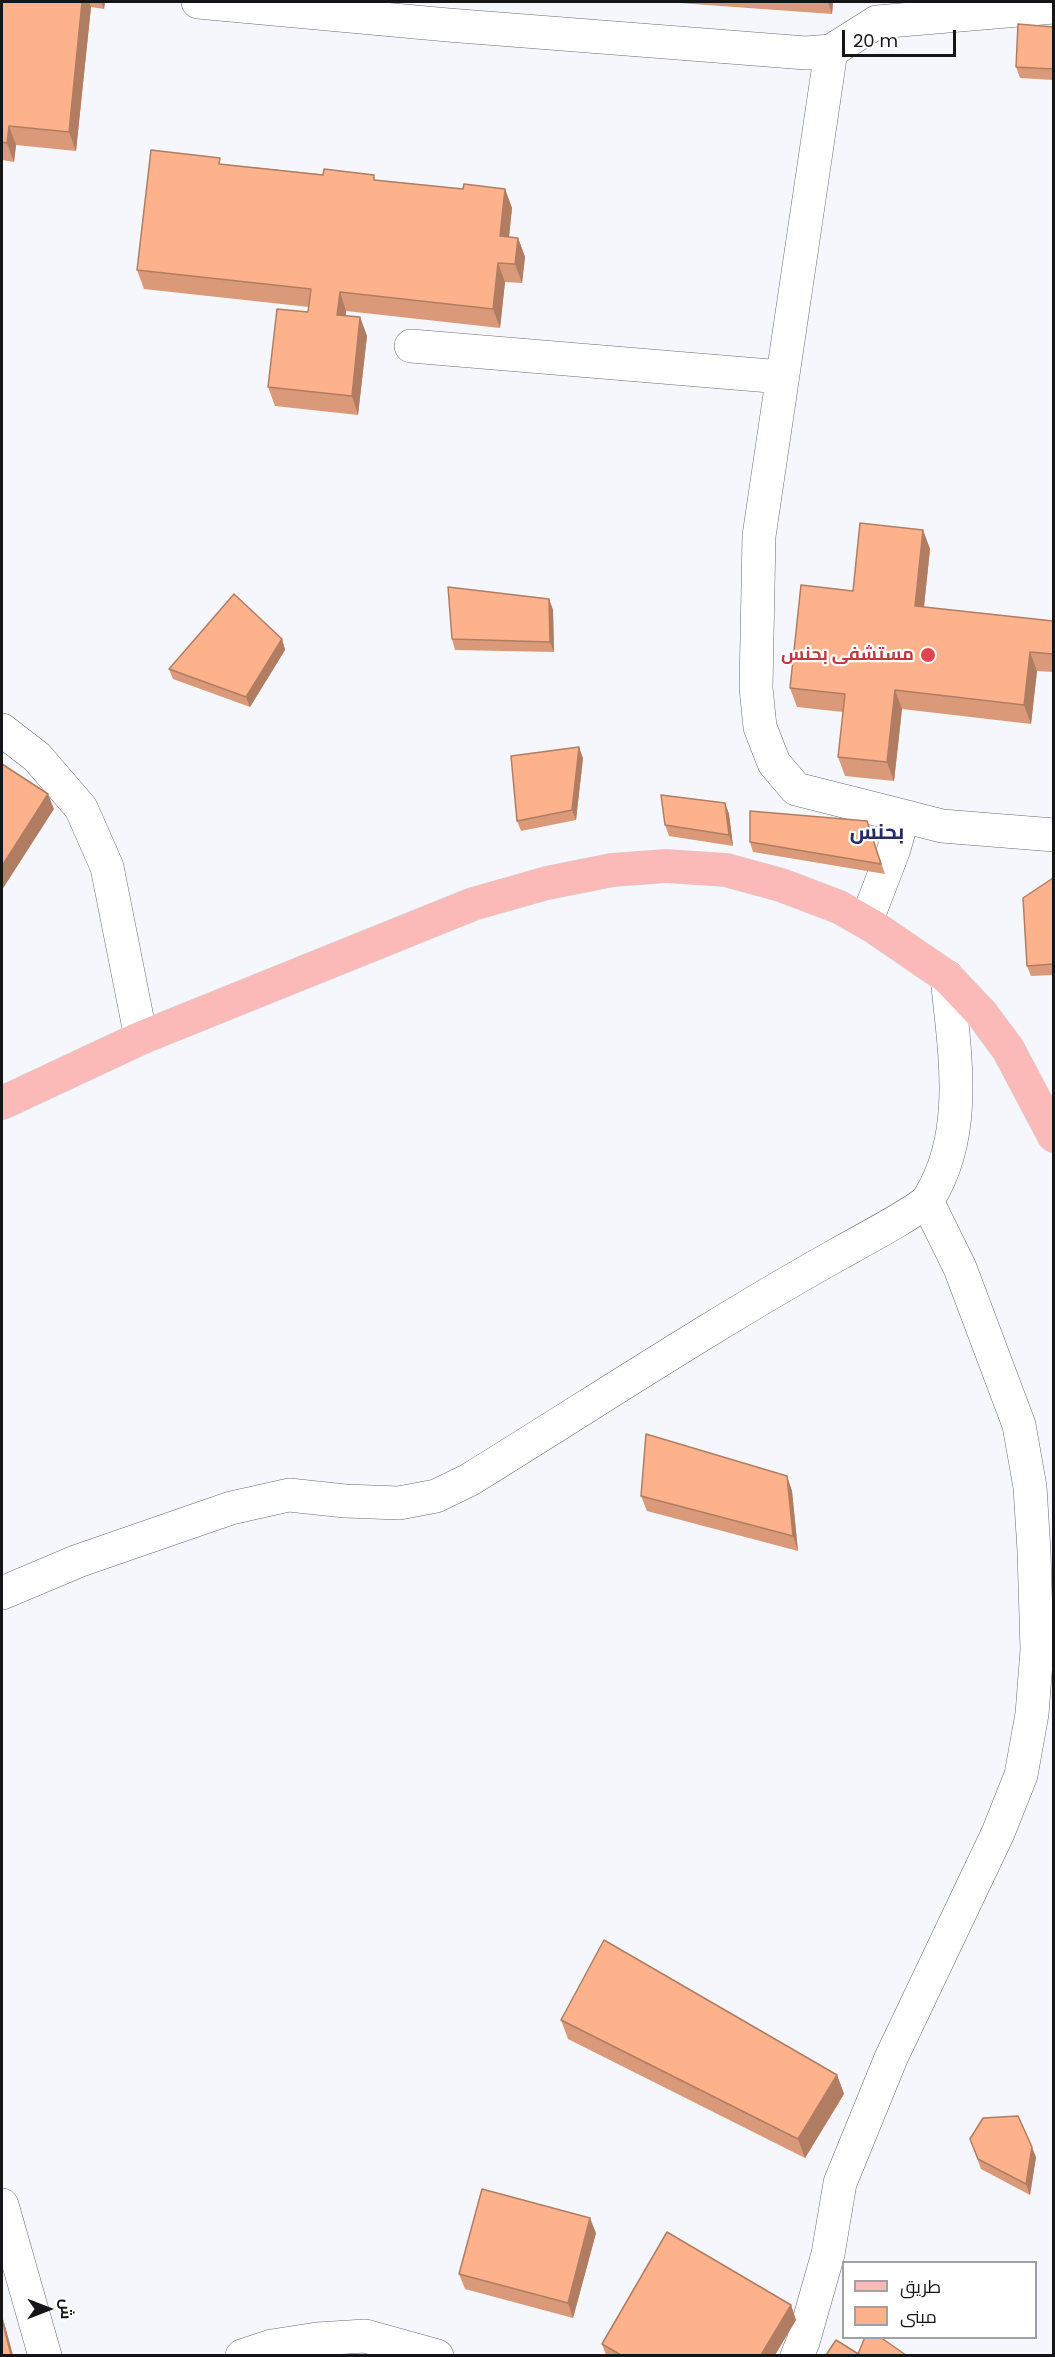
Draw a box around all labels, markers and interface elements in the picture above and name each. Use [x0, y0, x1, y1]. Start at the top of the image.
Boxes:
scale bar [845, 18, 959, 56]
text: 20 m [853, 28, 898, 53]
place label: مستشفى بحنس [781, 644, 914, 666]
marker: مستشفى بحنس [919, 646, 937, 664]
district label: بحنس [850, 821, 904, 847]
legend [842, 2261, 1037, 2339]
text: طريق [900, 2274, 941, 2299]
north arrow [18, 2279, 78, 2339]
text: ش [55, 2299, 78, 2319]
text: مبنى [900, 2304, 937, 2329]

